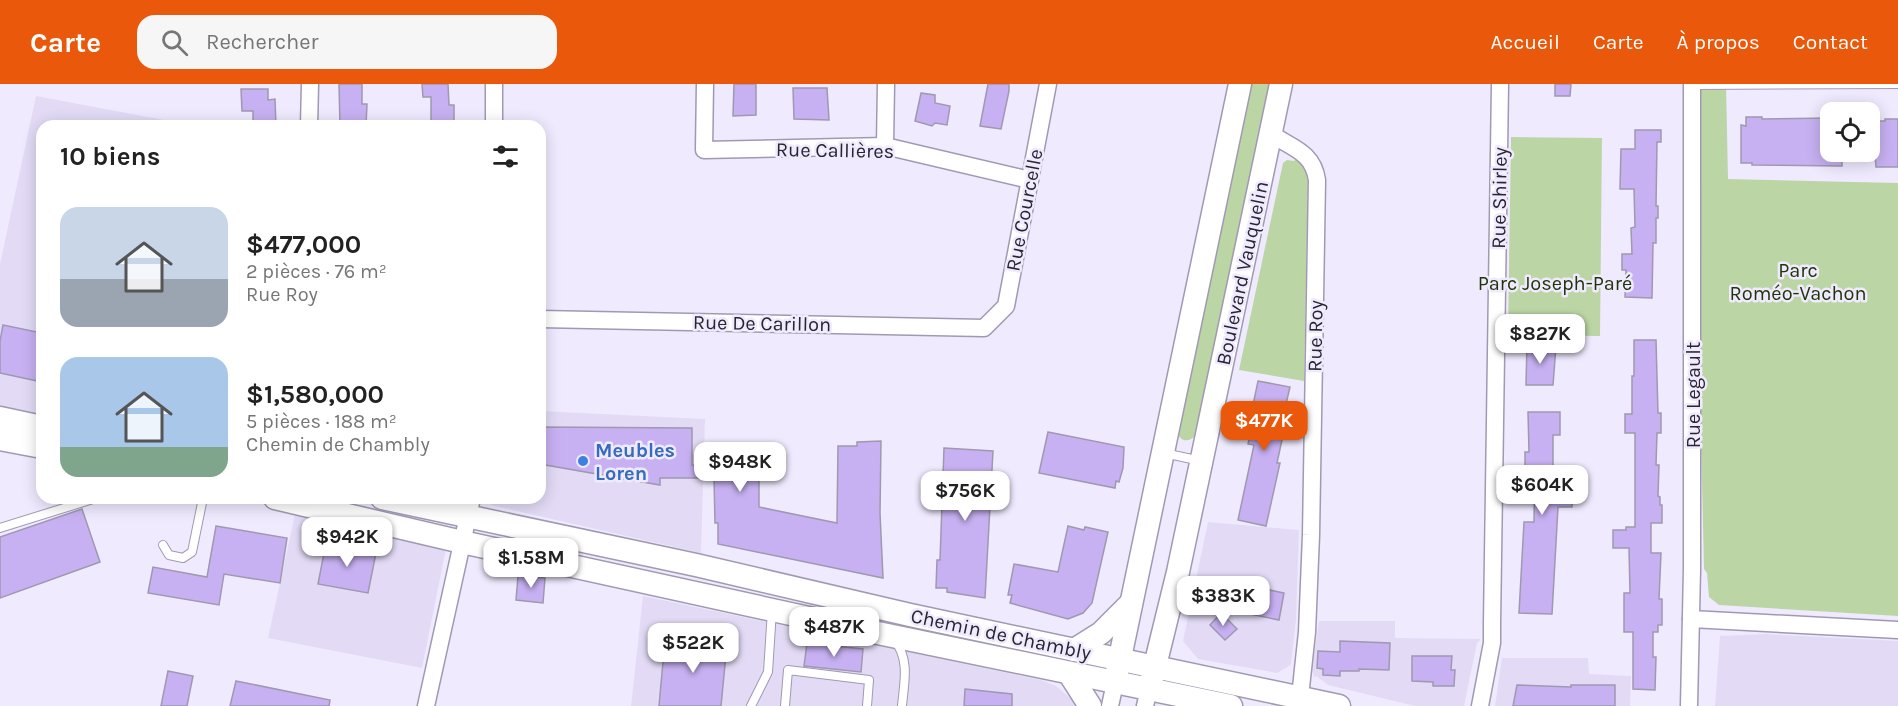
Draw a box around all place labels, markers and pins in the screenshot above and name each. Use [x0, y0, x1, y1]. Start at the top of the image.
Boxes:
pin: $827K [1498, 314, 1582, 365]
pin: $477K [1222, 401, 1306, 452]
place label: Meubles Loren [595, 439, 675, 485]
pin: $948K [698, 442, 782, 493]
marker: Meubles Loren [576, 454, 590, 468]
pin: $604K [1500, 465, 1584, 516]
pin: $756K [923, 471, 1007, 522]
pin: $942K [305, 517, 389, 568]
pin: $1.58M [482, 538, 580, 589]
pin: $383K [1181, 576, 1265, 627]
pin: $487K [792, 607, 876, 658]
pin: $522K [651, 623, 735, 674]

